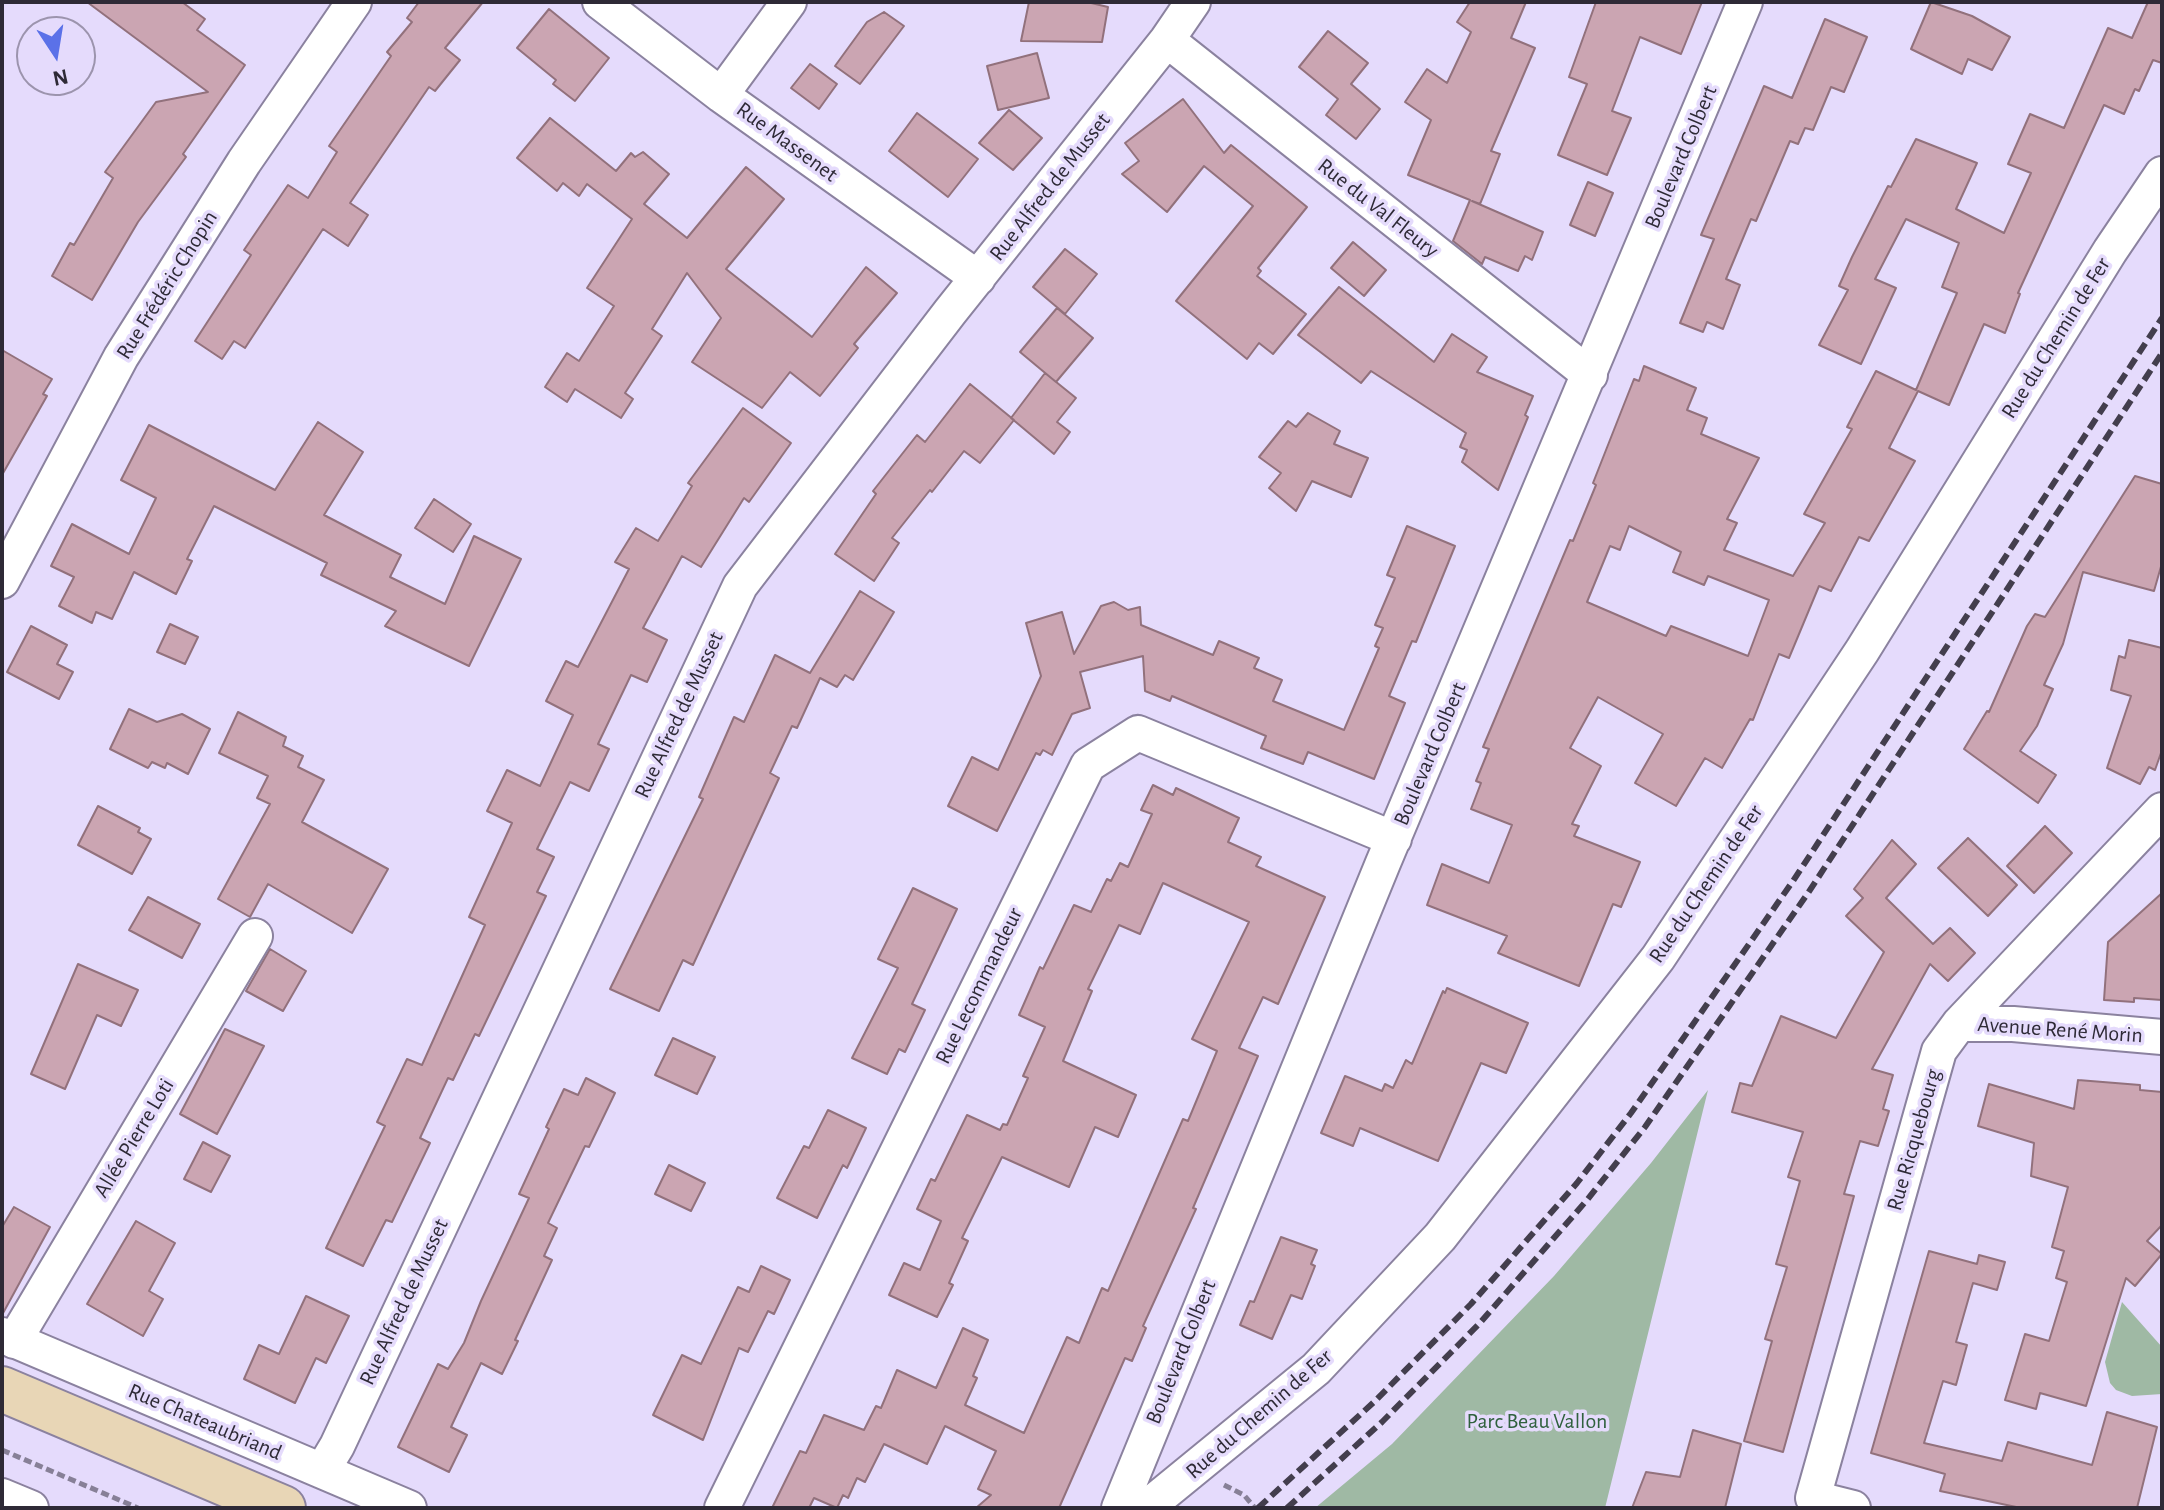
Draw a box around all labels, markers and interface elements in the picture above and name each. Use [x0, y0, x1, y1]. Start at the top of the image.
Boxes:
north arrow [16, 16, 96, 96]
text: N [51, 65, 70, 90]
street label: Boulevard Colbert [1639, 81, 1723, 233]
street label: Rue Massenet [731, 96, 843, 188]
street label: Rue Alfred de Musset [984, 108, 1116, 266]
street label: Rue du Val Fleury [1312, 153, 1444, 263]
street label: Rue Frédéric Chopin [111, 206, 223, 364]
street label: Rue du Chemin de Fer [1996, 253, 2116, 423]
street label: Rue Alfred de Musset [629, 628, 729, 802]
street label: Boulevard Colbert [1388, 678, 1472, 830]
street label: Rue du Chemin de Fer [1643, 800, 1769, 968]
street label: Rue Lecommandeur [930, 904, 1028, 1068]
street label: Avenue René Morin [1976, 1011, 2144, 1049]
street label: Rue Ricquebourg [1881, 1066, 1947, 1214]
street label: Allée Pierre Loti [88, 1074, 180, 1202]
street label: Rue Alfred de Musset [354, 1215, 454, 1389]
street label: Boulevard Colbert [1140, 1276, 1222, 1428]
street label: Rue du Chemin de Fer [1180, 1343, 1338, 1485]
street label: Rue Chateaubriand [124, 1378, 286, 1466]
park label: Parc Beau Vallon [1467, 1408, 1607, 1434]

